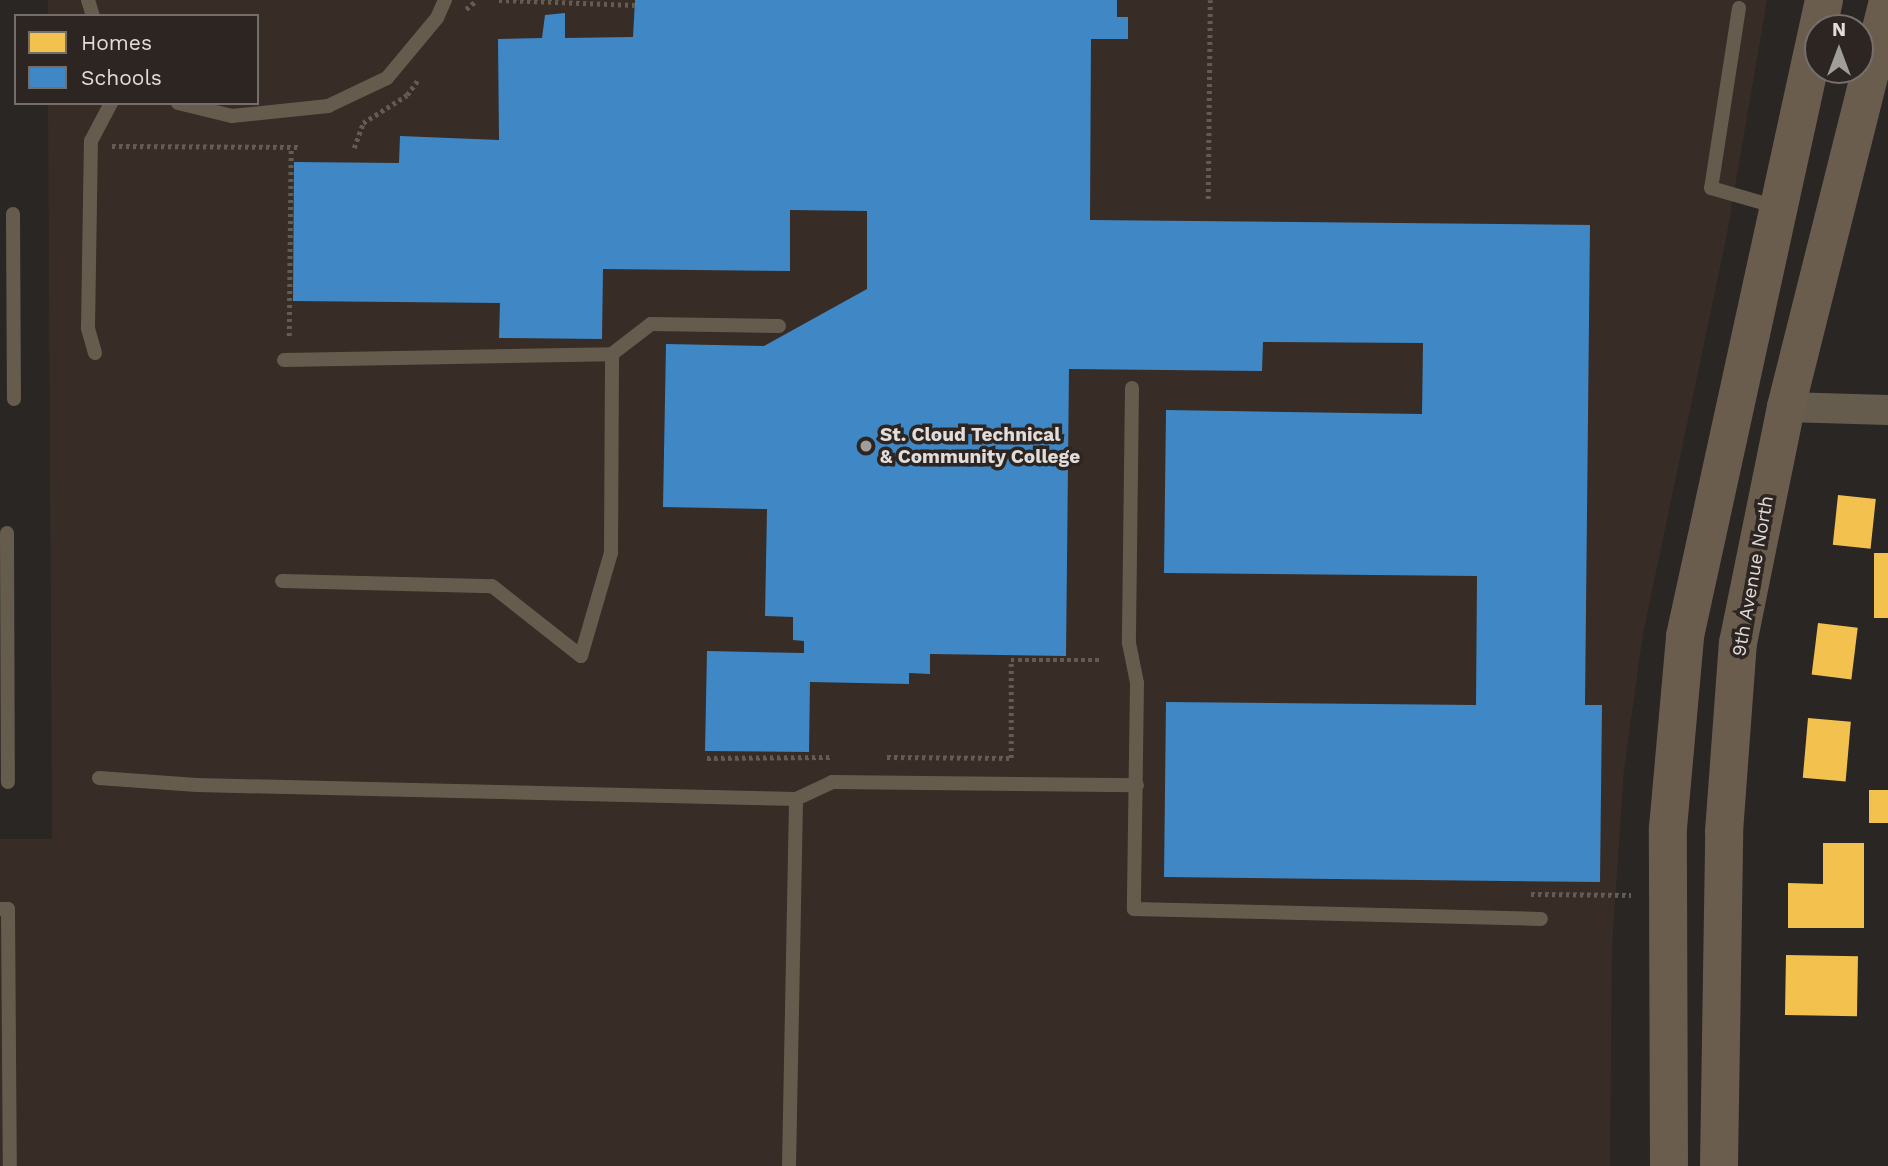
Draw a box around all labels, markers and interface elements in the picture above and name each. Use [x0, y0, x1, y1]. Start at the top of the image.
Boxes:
legend [14, 14, 259, 105]
north arrow [1804, 14, 1874, 84]
text: N [1832, 18, 1846, 41]
text: Homes [81, 30, 152, 55]
text: Schools [81, 65, 162, 90]
place label: St. Cloud Technical & Community College [880, 424, 1081, 468]
marker: St. Cloud Technical & Community College [858, 438, 874, 454]
street label: 9th Avenue North [1728, 493, 1778, 659]

